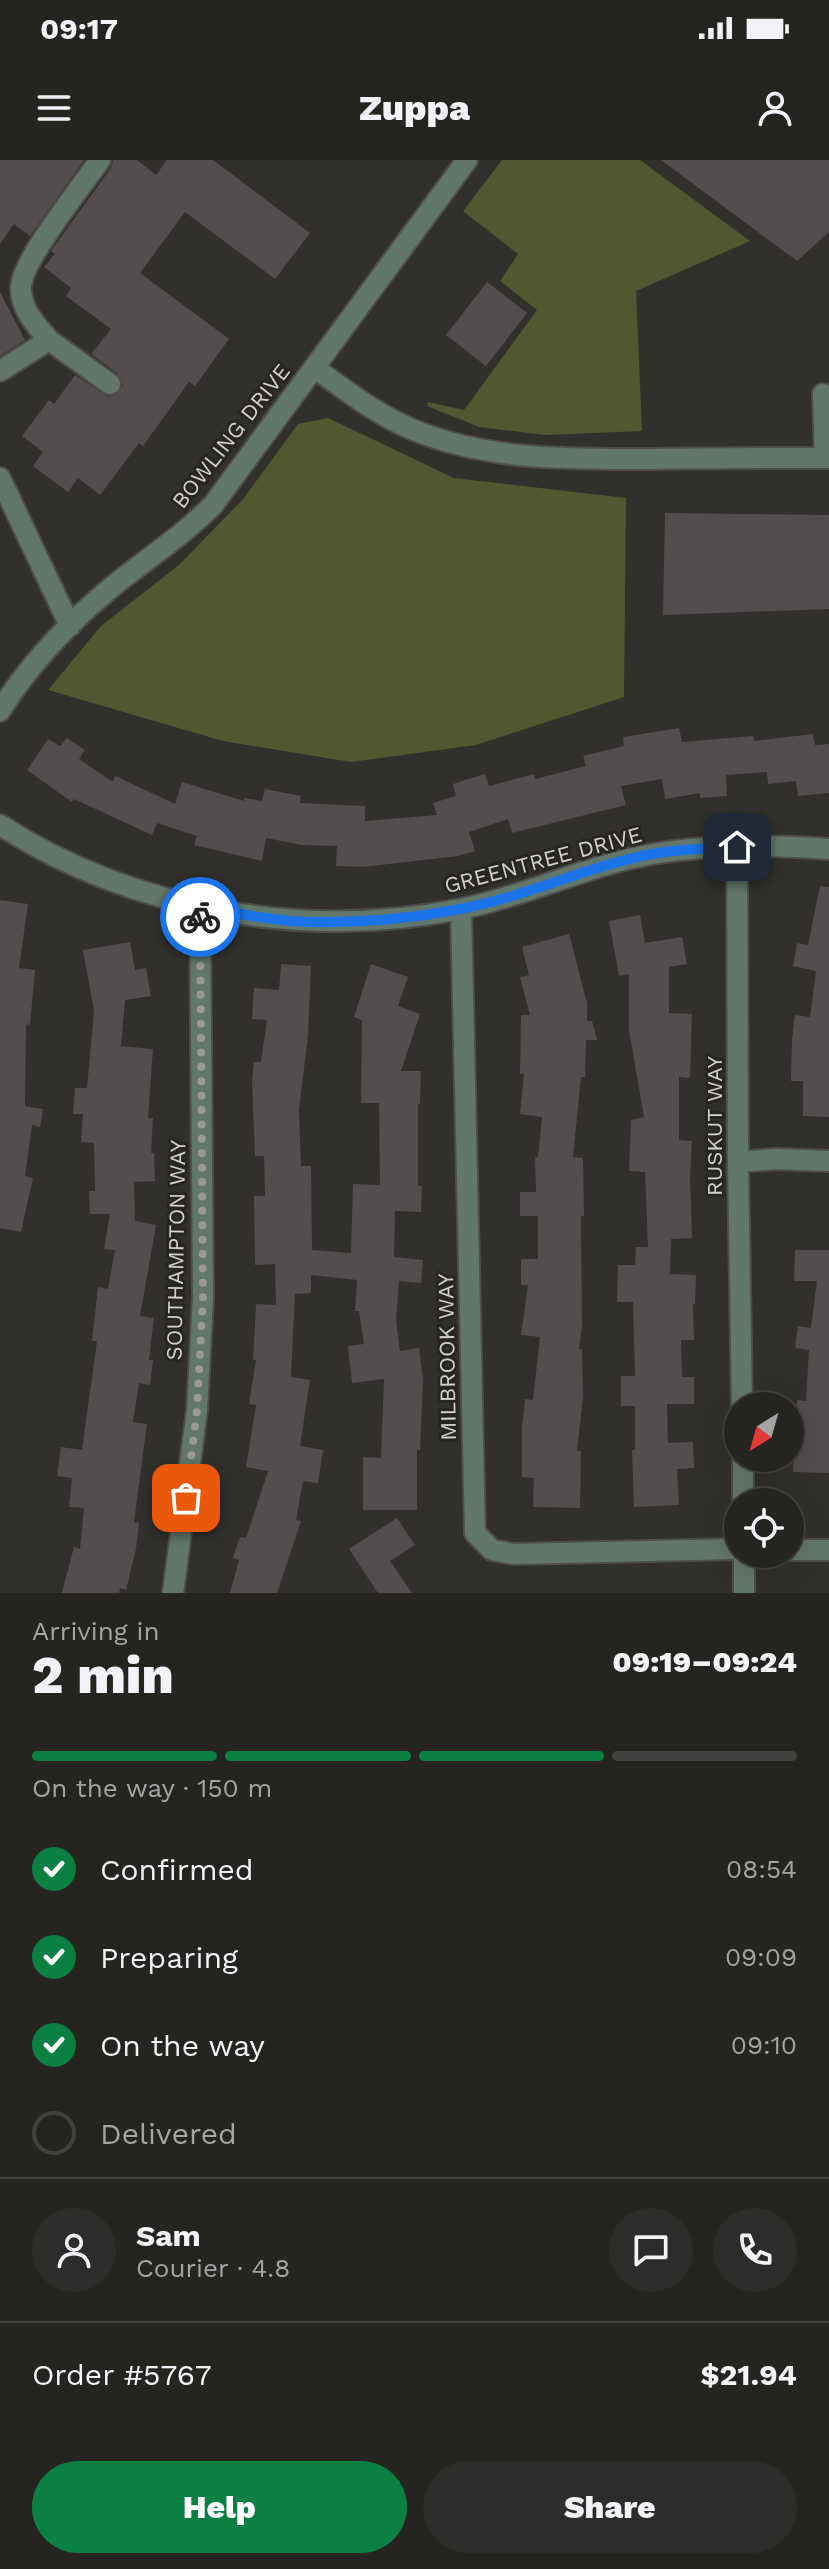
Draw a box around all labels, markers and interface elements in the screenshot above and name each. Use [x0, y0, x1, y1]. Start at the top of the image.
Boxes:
text: 09:17 [40, 11, 118, 46]
icon: menu [32, 86, 76, 130]
icon: person [753, 86, 797, 130]
text: Zuppa [359, 87, 470, 129]
street label: BOWLING DRIVE [167, 359, 295, 513]
pin [703, 813, 771, 881]
street label: GREENTREE DRIVE [441, 822, 645, 898]
icon: home [715, 825, 759, 869]
courier [160, 877, 240, 957]
icon: bike [178, 895, 222, 939]
street label: RUSKUT WAY [702, 1056, 727, 1196]
street label: SOUTHAMPTON WAY [162, 1139, 190, 1361]
street label: MILBROOK WAY [433, 1273, 461, 1441]
north arrow [724, 1392, 804, 1472]
map controls [724, 1392, 804, 1568]
pin [152, 1464, 220, 1532]
icon: bag [164, 1476, 208, 1520]
button: locate [724, 1488, 804, 1568]
text: Arriving in [32, 1616, 160, 1646]
text: 09:19–09:24 [612, 1644, 797, 1679]
text: 2 min [32, 1645, 174, 1706]
text: On the way · 150 m [32, 1773, 272, 1803]
icon: check [32, 1847, 76, 1891]
text: Confirmed [100, 1852, 254, 1887]
text: 08:54 [726, 1854, 797, 1884]
icon: check [32, 1935, 76, 1979]
text: Preparing [100, 1940, 238, 1975]
text: 09:09 [725, 1942, 797, 1972]
icon: check [32, 2023, 76, 2067]
text: On the way [100, 2028, 265, 2063]
text: 09:10 [731, 2030, 797, 2060]
text: Delivered [100, 2116, 237, 2151]
button: person [32, 2208, 116, 2292]
button: chat [609, 2208, 693, 2292]
button: phone [713, 2208, 797, 2292]
text: Sam [136, 2218, 201, 2253]
text: Courier · 4.8 [136, 2253, 290, 2283]
text: Order #5767 [32, 2357, 212, 2392]
text: $21.94 [700, 2357, 797, 2392]
button: Help [32, 2461, 407, 2553]
button: Share [423, 2461, 797, 2553]

